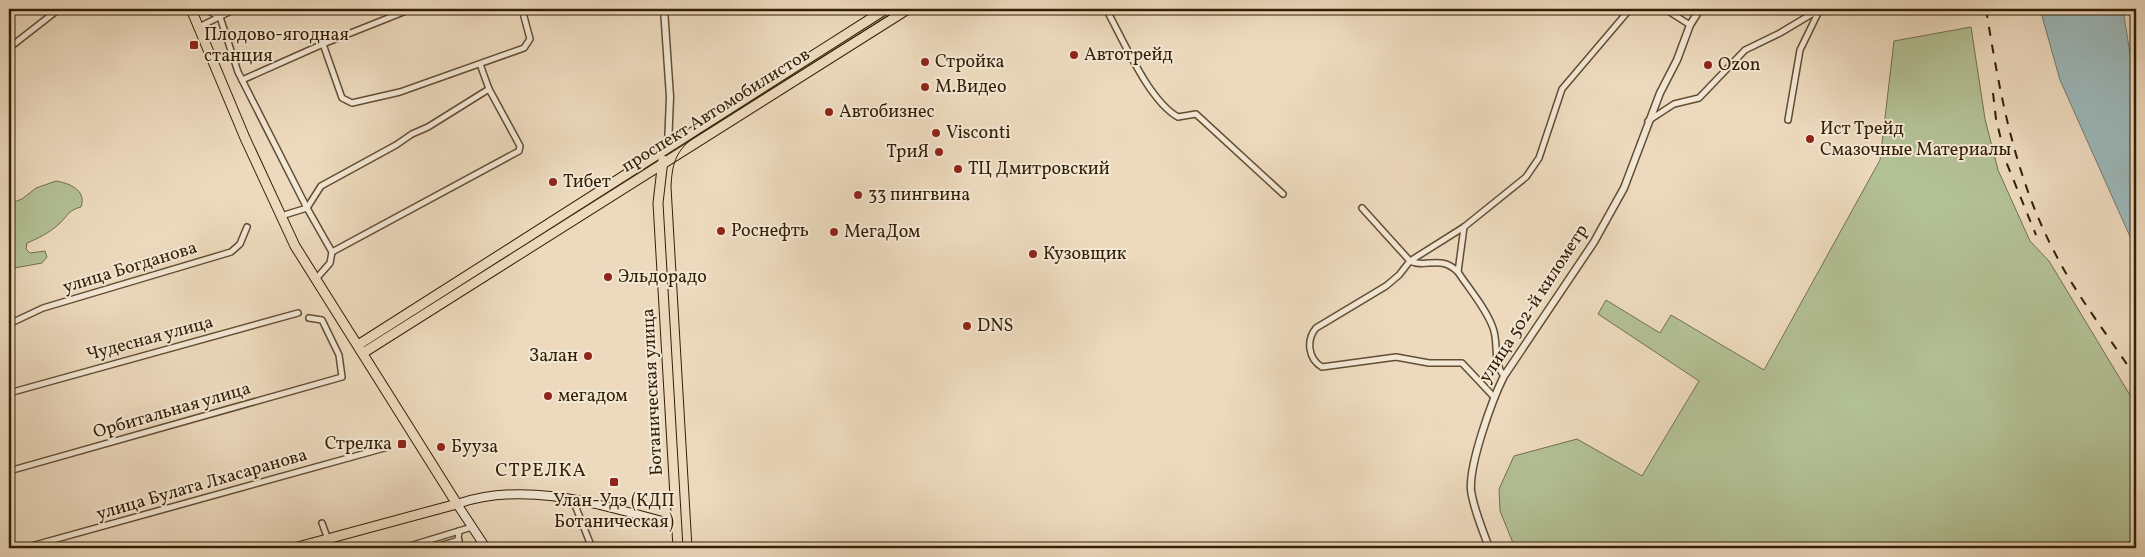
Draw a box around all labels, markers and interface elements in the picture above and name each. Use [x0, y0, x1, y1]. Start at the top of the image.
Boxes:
place label: Плодово-ягодная станция [204, 23, 349, 69]
marker: Плодово-ягодная станция [188, 39, 200, 51]
street label: проспект Автомобилистов [617, 43, 815, 179]
place label: Автотрейд [1084, 43, 1173, 68]
marker: Автотрейд [1068, 49, 1080, 61]
place label: Стройка [935, 50, 1005, 75]
place label: Ozon [1718, 53, 1761, 78]
marker: Стройка [919, 56, 931, 68]
marker: Ozon [1702, 59, 1714, 71]
place label: М.Видео [935, 75, 1006, 100]
marker: М.Видео [919, 81, 931, 93]
place label: Автобизнес [839, 100, 935, 125]
marker: Автобизнес [823, 106, 835, 118]
place label: Ист Трейд Смазочные Материалы [1820, 117, 2011, 163]
place label: Visconti [946, 121, 1011, 146]
marker: Visconti [930, 127, 942, 139]
marker: Ист Трейд Смазочные Материалы [1804, 133, 1816, 145]
place label: ТриЯ [886, 140, 929, 165]
marker: ТриЯ [933, 146, 945, 158]
place label: ТЦ Дмитровский [968, 157, 1110, 182]
marker: ТЦ Дмитровский [952, 163, 964, 175]
place label: Тибет [563, 170, 611, 195]
marker: Тибет [547, 176, 559, 188]
place label: 33 пингвина [868, 183, 970, 208]
marker: 33 пингвина [852, 189, 864, 201]
place label: Роснефть [731, 219, 809, 244]
place label: МегаДом [844, 220, 920, 245]
street label: улица 502-й километр [1473, 220, 1595, 388]
marker: Роснефть [715, 225, 727, 237]
marker: МегаДом [828, 226, 840, 238]
street label: улица Богданова [60, 236, 200, 300]
place label: Кузовщик [1043, 242, 1127, 267]
marker: Кузовщик [1027, 248, 1039, 260]
place label: Эльдорадо [618, 265, 707, 290]
marker: Эльдорадо [602, 271, 614, 283]
street label: Ботаническая улица [636, 308, 670, 476]
street label: Чудесная улица [84, 310, 216, 368]
place label: DNS [977, 314, 1013, 339]
marker: DNS [961, 320, 973, 332]
place label: Залан [529, 344, 578, 369]
marker: Залан [582, 350, 594, 362]
street label: Орбитальная улица [90, 377, 254, 445]
place label: мегадом [558, 384, 628, 409]
marker: мегадом [542, 390, 554, 402]
place label: Стрелка [325, 432, 392, 457]
place label: Бууза [451, 435, 498, 460]
marker: Стрелка [396, 438, 408, 450]
marker: Бууза [435, 441, 447, 453]
street label: улица Булата Лхасаранова [94, 443, 310, 527]
district label: СТРЕЛКА [495, 458, 587, 484]
marker: Улан-Удэ (КДП Ботаническая) [608, 476, 620, 488]
place label: Улан-Удэ (КДП Ботаническая) [553, 489, 675, 535]

